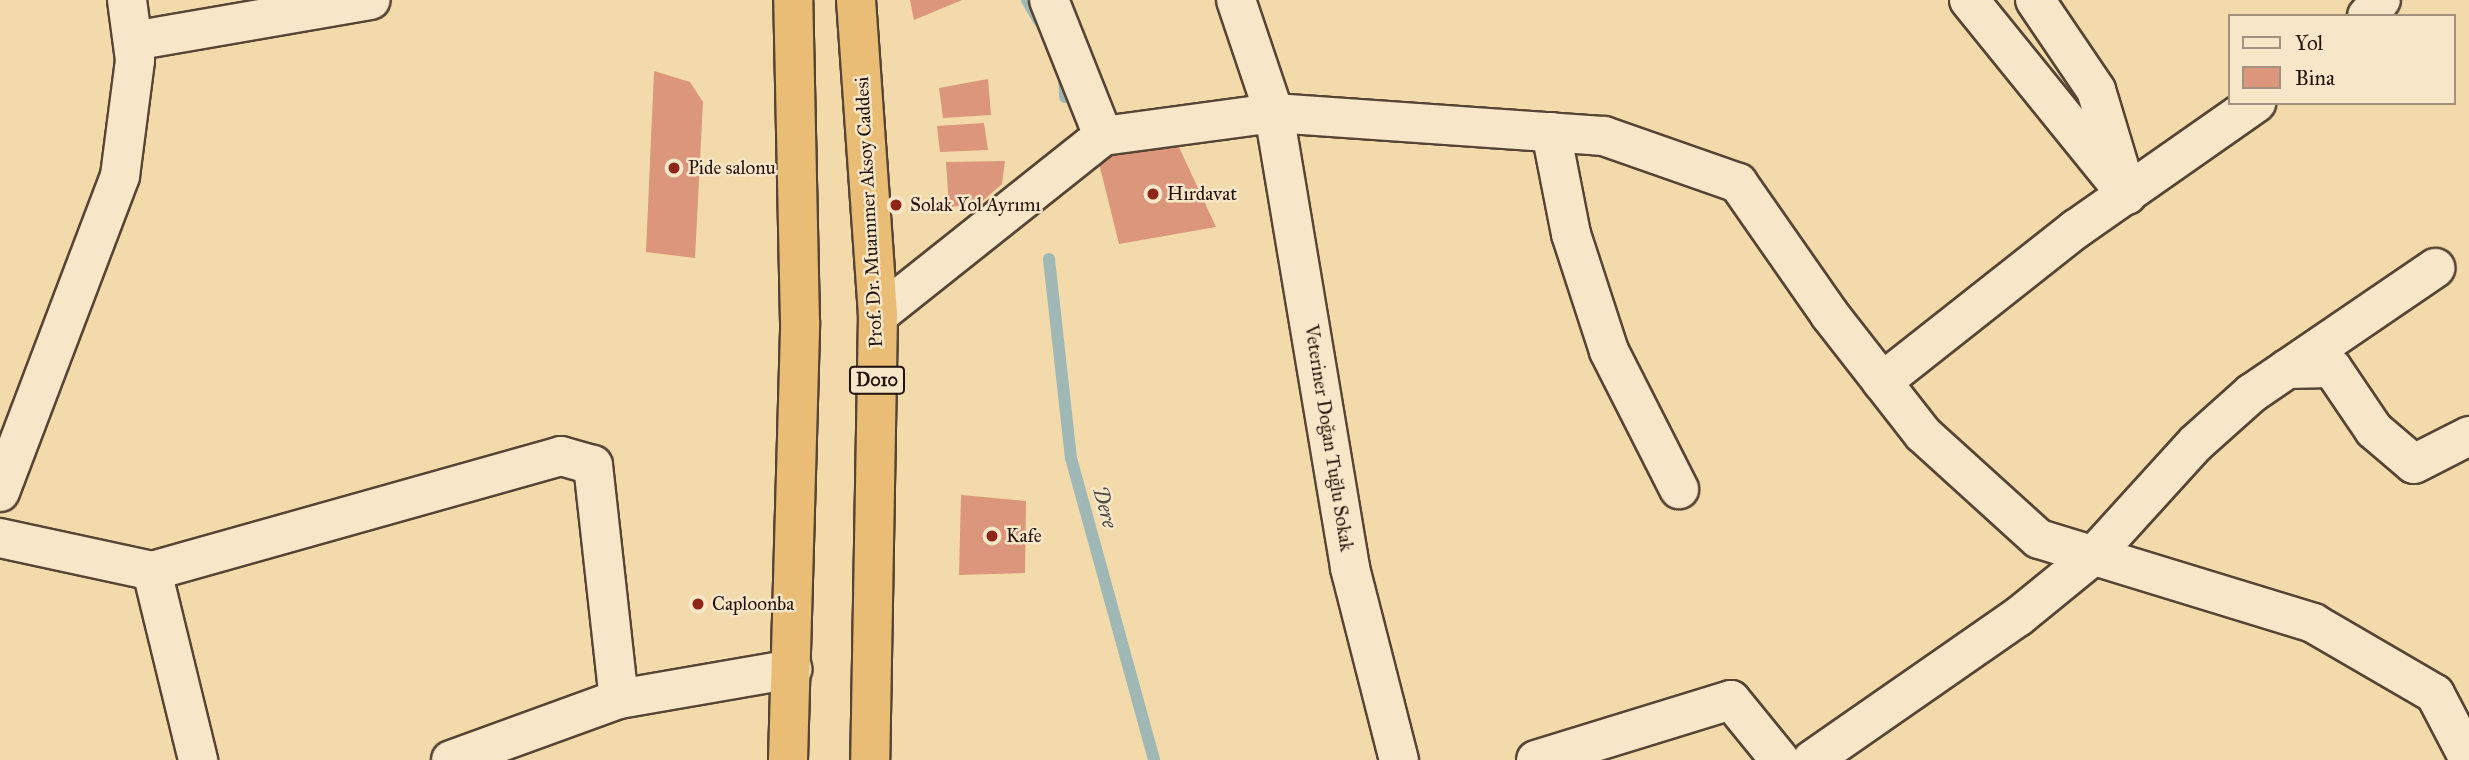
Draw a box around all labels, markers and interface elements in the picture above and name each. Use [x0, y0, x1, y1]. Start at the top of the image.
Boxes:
legend [2228, 14, 2455, 105]
text: Yol [2295, 30, 2323, 56]
text: Bina [2295, 65, 2335, 91]
street label: Prof. Dr. Muammer Aksoy Caddesi [851, 76, 887, 348]
place label: Pide salonu [688, 157, 776, 179]
marker: Pide salonu [666, 160, 682, 176]
place label: Hırdavat [1167, 183, 1237, 205]
marker: Hırdavat [1145, 186, 1161, 202]
place label: Solak Yol Ayrımı [910, 194, 1041, 216]
marker: Solak Yol Ayrımı [888, 197, 904, 213]
street label: Veteriner Doğan Tuğlu Sokak [1300, 323, 1358, 553]
road number: D010 [847, 366, 907, 394]
water label: Dere [1087, 483, 1123, 531]
place label: Kafe [1006, 525, 1042, 547]
marker: Kafe [984, 528, 1000, 544]
place label: Caploonba [712, 593, 794, 615]
marker: Caploonba [690, 596, 706, 612]

